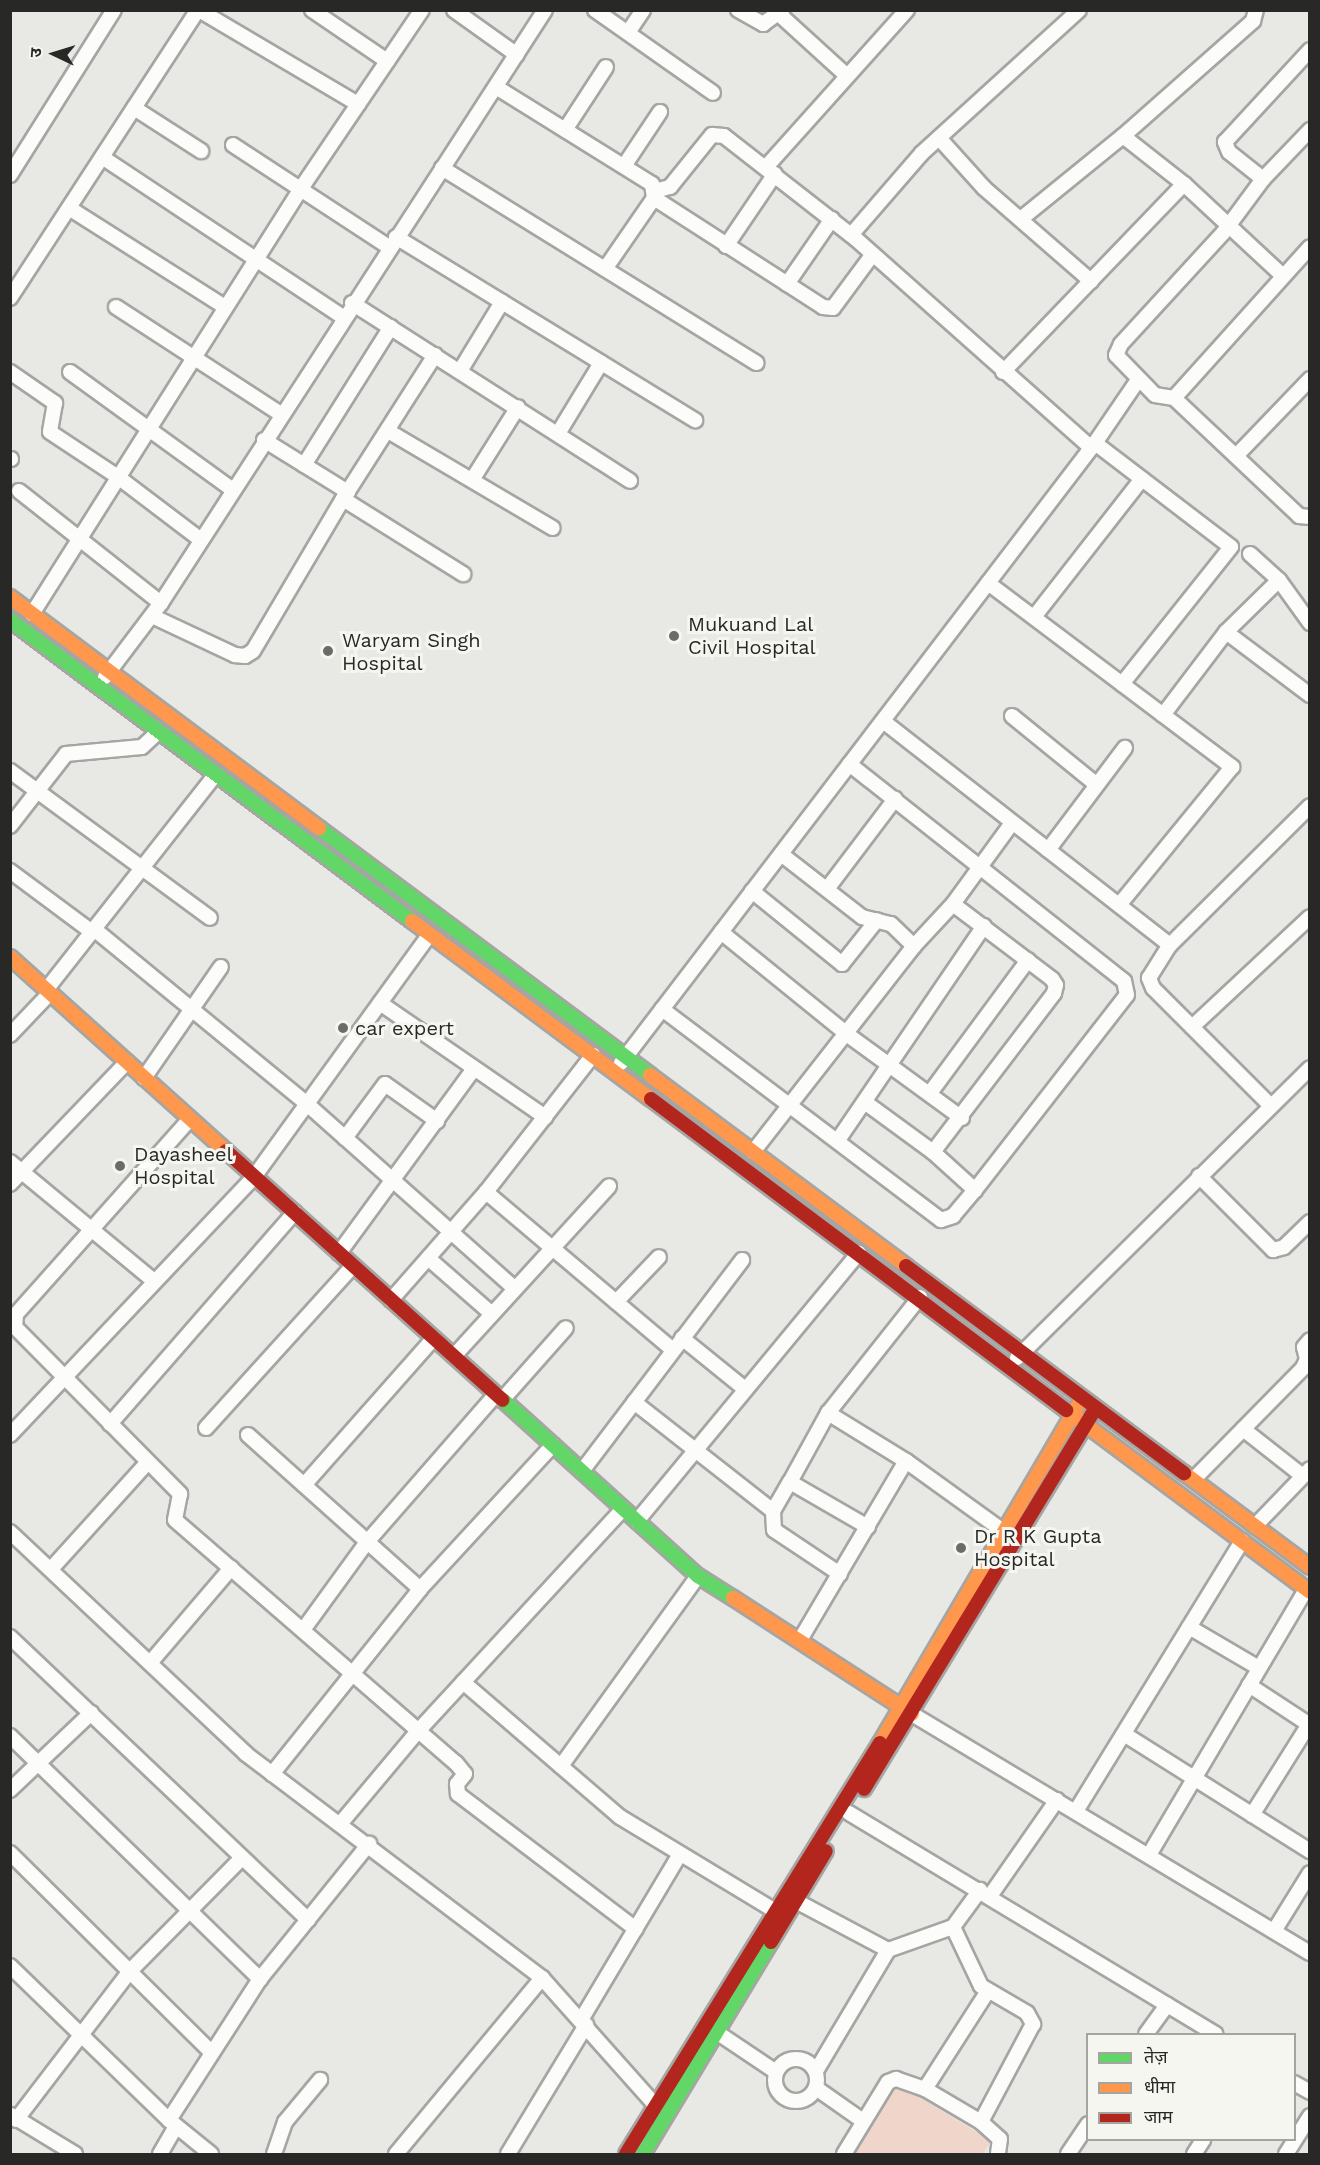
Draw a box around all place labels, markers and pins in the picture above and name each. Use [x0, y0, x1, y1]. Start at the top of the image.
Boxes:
place label: Mukuand Lal Civil Hospital [688, 612, 816, 659]
marker: Mukuand Lal Civil Hospital [665, 627, 683, 645]
place label: Waryam Singh Hospital [342, 628, 481, 675]
marker: Waryam Singh Hospital [319, 642, 337, 660]
place label: car expert [355, 1016, 454, 1040]
marker: car expert [336, 1021, 350, 1035]
place label: Dayasheel Hospital [134, 1142, 233, 1189]
marker: Dayasheel Hospital [111, 1157, 129, 1175]
place label: Dr R K Gupta Hospital [974, 1524, 1102, 1571]
marker: Dr R K Gupta Hospital [952, 1539, 970, 1557]

